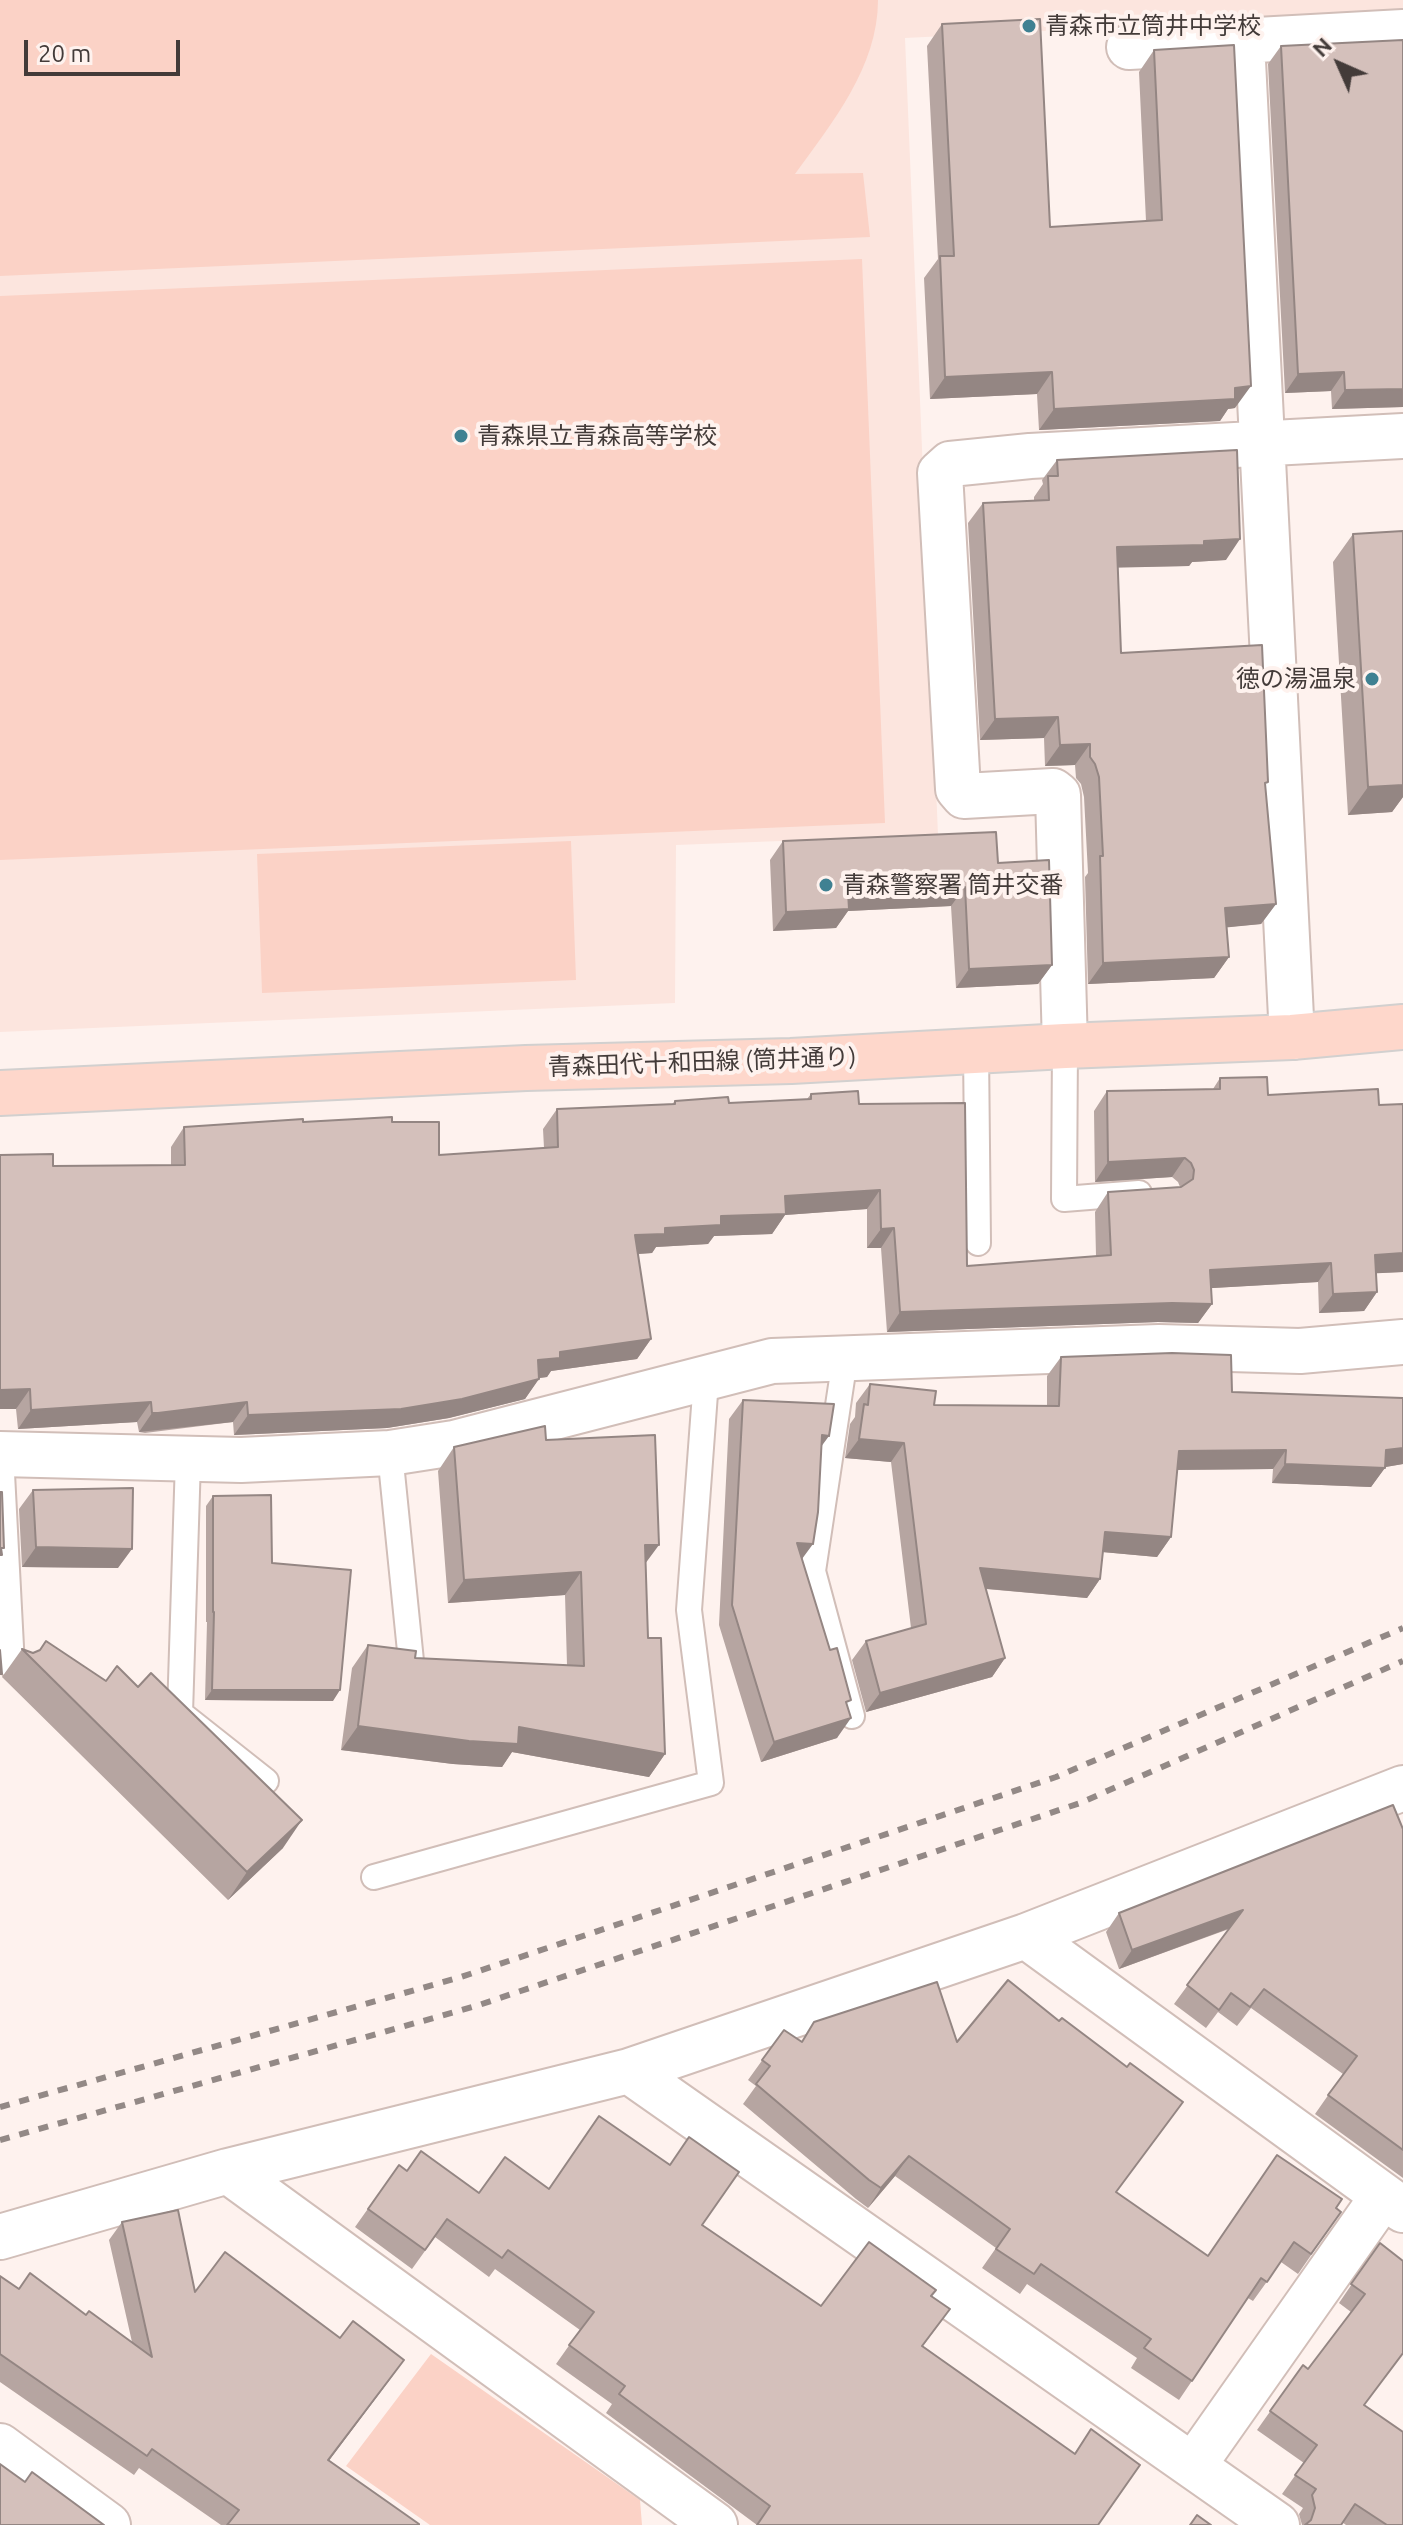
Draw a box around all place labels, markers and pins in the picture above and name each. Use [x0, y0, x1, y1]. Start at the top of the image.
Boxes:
place label: 青森市立筒井中学校 [1045, 12, 1261, 40]
marker: 青森市立筒井中学校 [1020, 17, 1038, 35]
place label: 青森県立青森高等学校 [477, 422, 717, 450]
marker: 青森県立青森高等学校 [452, 427, 470, 445]
place label: 徳の湯温泉 [1236, 665, 1356, 693]
marker: 徳の湯温泉 [1363, 670, 1381, 688]
place label: 青森警察署 筒井交番 [842, 871, 1063, 899]
marker: 青森警察署 筒井交番 [817, 876, 835, 894]

